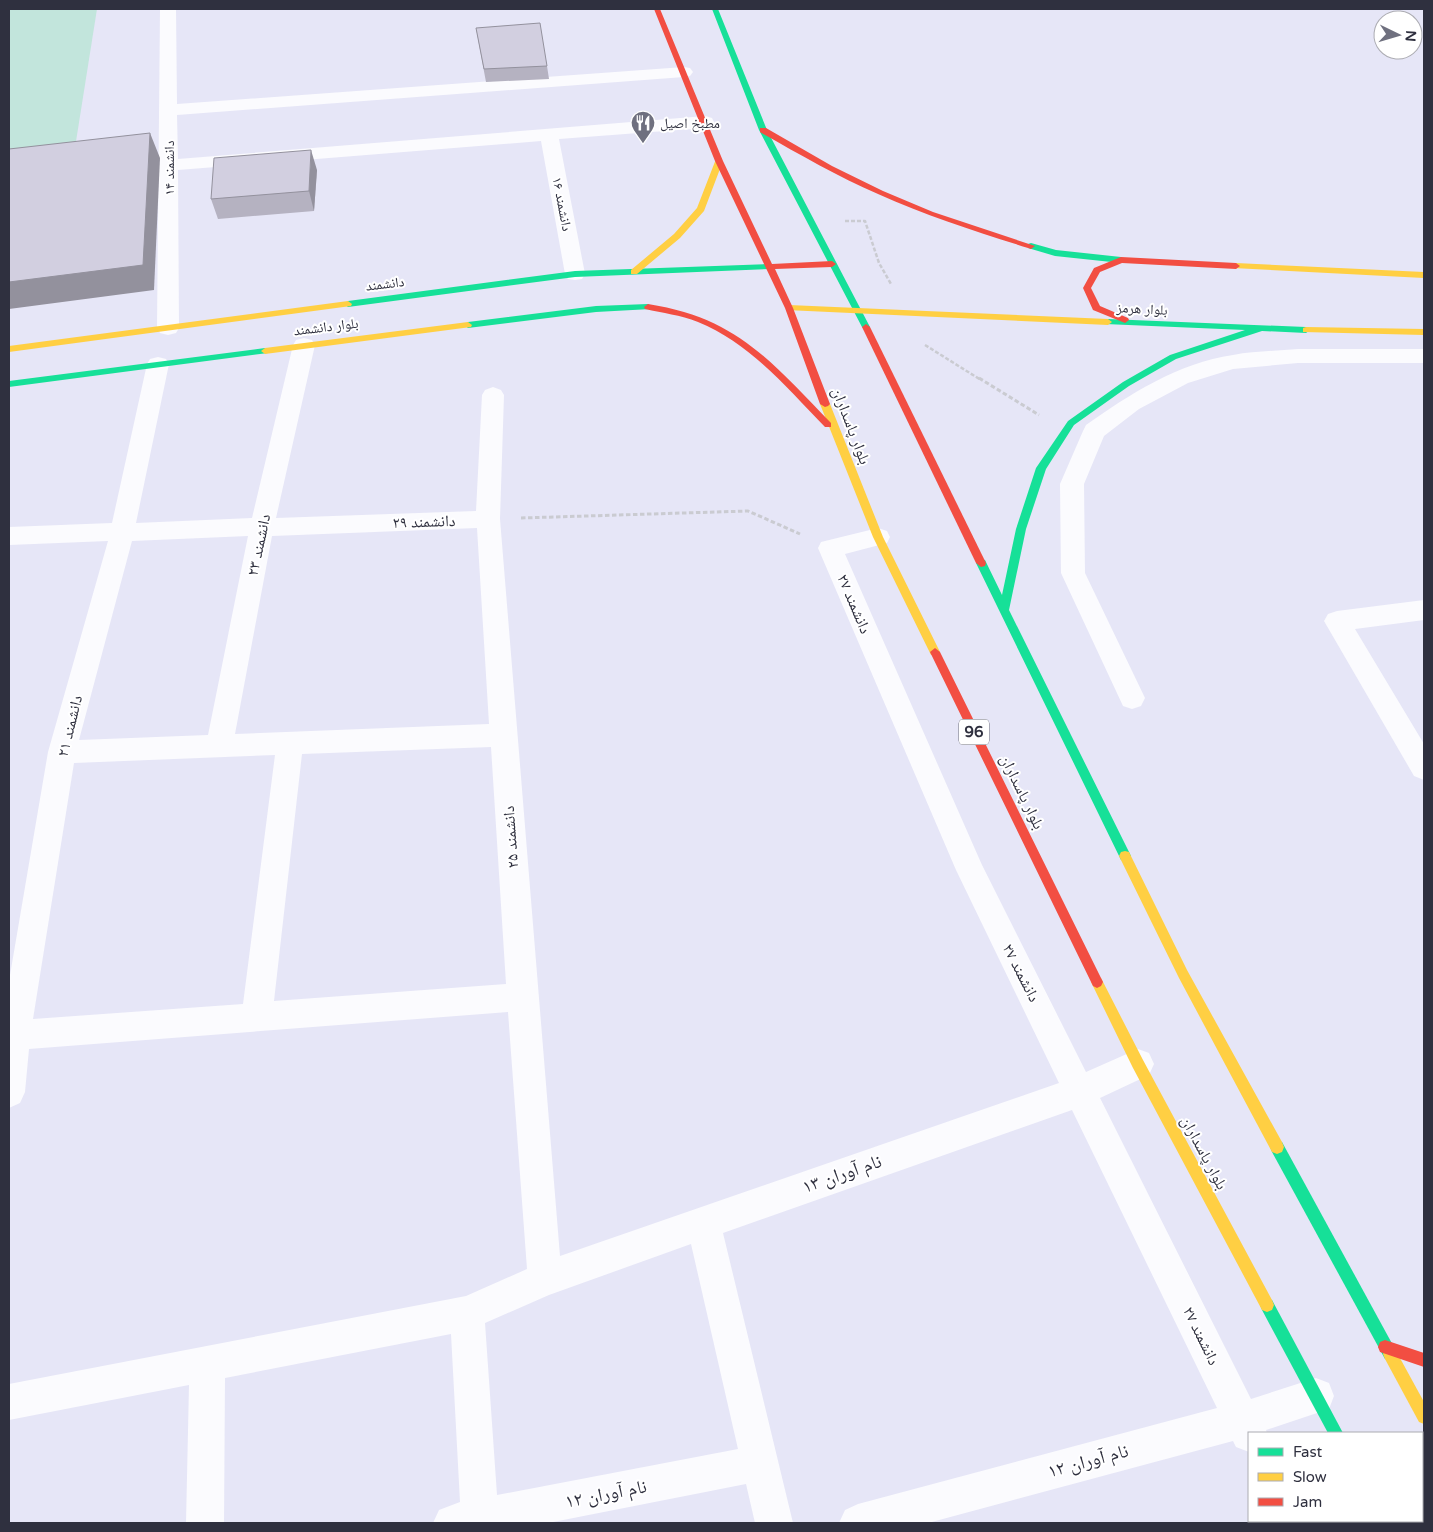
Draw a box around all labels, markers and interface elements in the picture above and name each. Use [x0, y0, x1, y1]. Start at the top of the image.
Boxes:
north arrow [1373, 10, 1423, 60]
text: N [1401, 30, 1419, 42]
restaurant icon: مطبخ اصیل [630, 110, 656, 144]
place label: مطبخ اصیل [660, 115, 720, 133]
street label: دانشمند ۱۴ [161, 140, 178, 195]
street label: دانشمند ۱۶ [548, 175, 576, 233]
street label: دانشمند [365, 273, 405, 295]
street label: بلوار هرمز [1115, 299, 1168, 319]
street label: بلوار دانشمند [293, 315, 359, 339]
street label: بلوار پاسداران [827, 385, 875, 467]
street label: دانشمند ۲۹ [392, 511, 456, 533]
street label: دانشمند ۲۳ [243, 512, 275, 578]
street label: دانشمند ۲۷ [833, 571, 875, 637]
street label: دانشمند ۲۱ [53, 693, 87, 759]
road number: 96 [959, 720, 989, 744]
street label: بلوار پاسداران [995, 751, 1049, 833]
street label: دانشمند ۲۵ [499, 805, 523, 869]
street label: دانشمند ۲۷ [998, 940, 1044, 1006]
street label: بلوار پاسداران [1176, 1113, 1232, 1193]
street label: نام آوران ۱۳ [799, 1150, 885, 1200]
street label: دانشمند ۲۷ [1178, 1303, 1224, 1369]
legend [1248, 1432, 1423, 1522]
street label: نام آوران ۱۲ [1045, 1440, 1131, 1484]
text: Fast [1293, 1443, 1323, 1461]
text: Slow [1293, 1468, 1327, 1486]
street label: نام آوران ۱۲ [563, 1475, 649, 1515]
text: Jam [1293, 1493, 1322, 1511]

